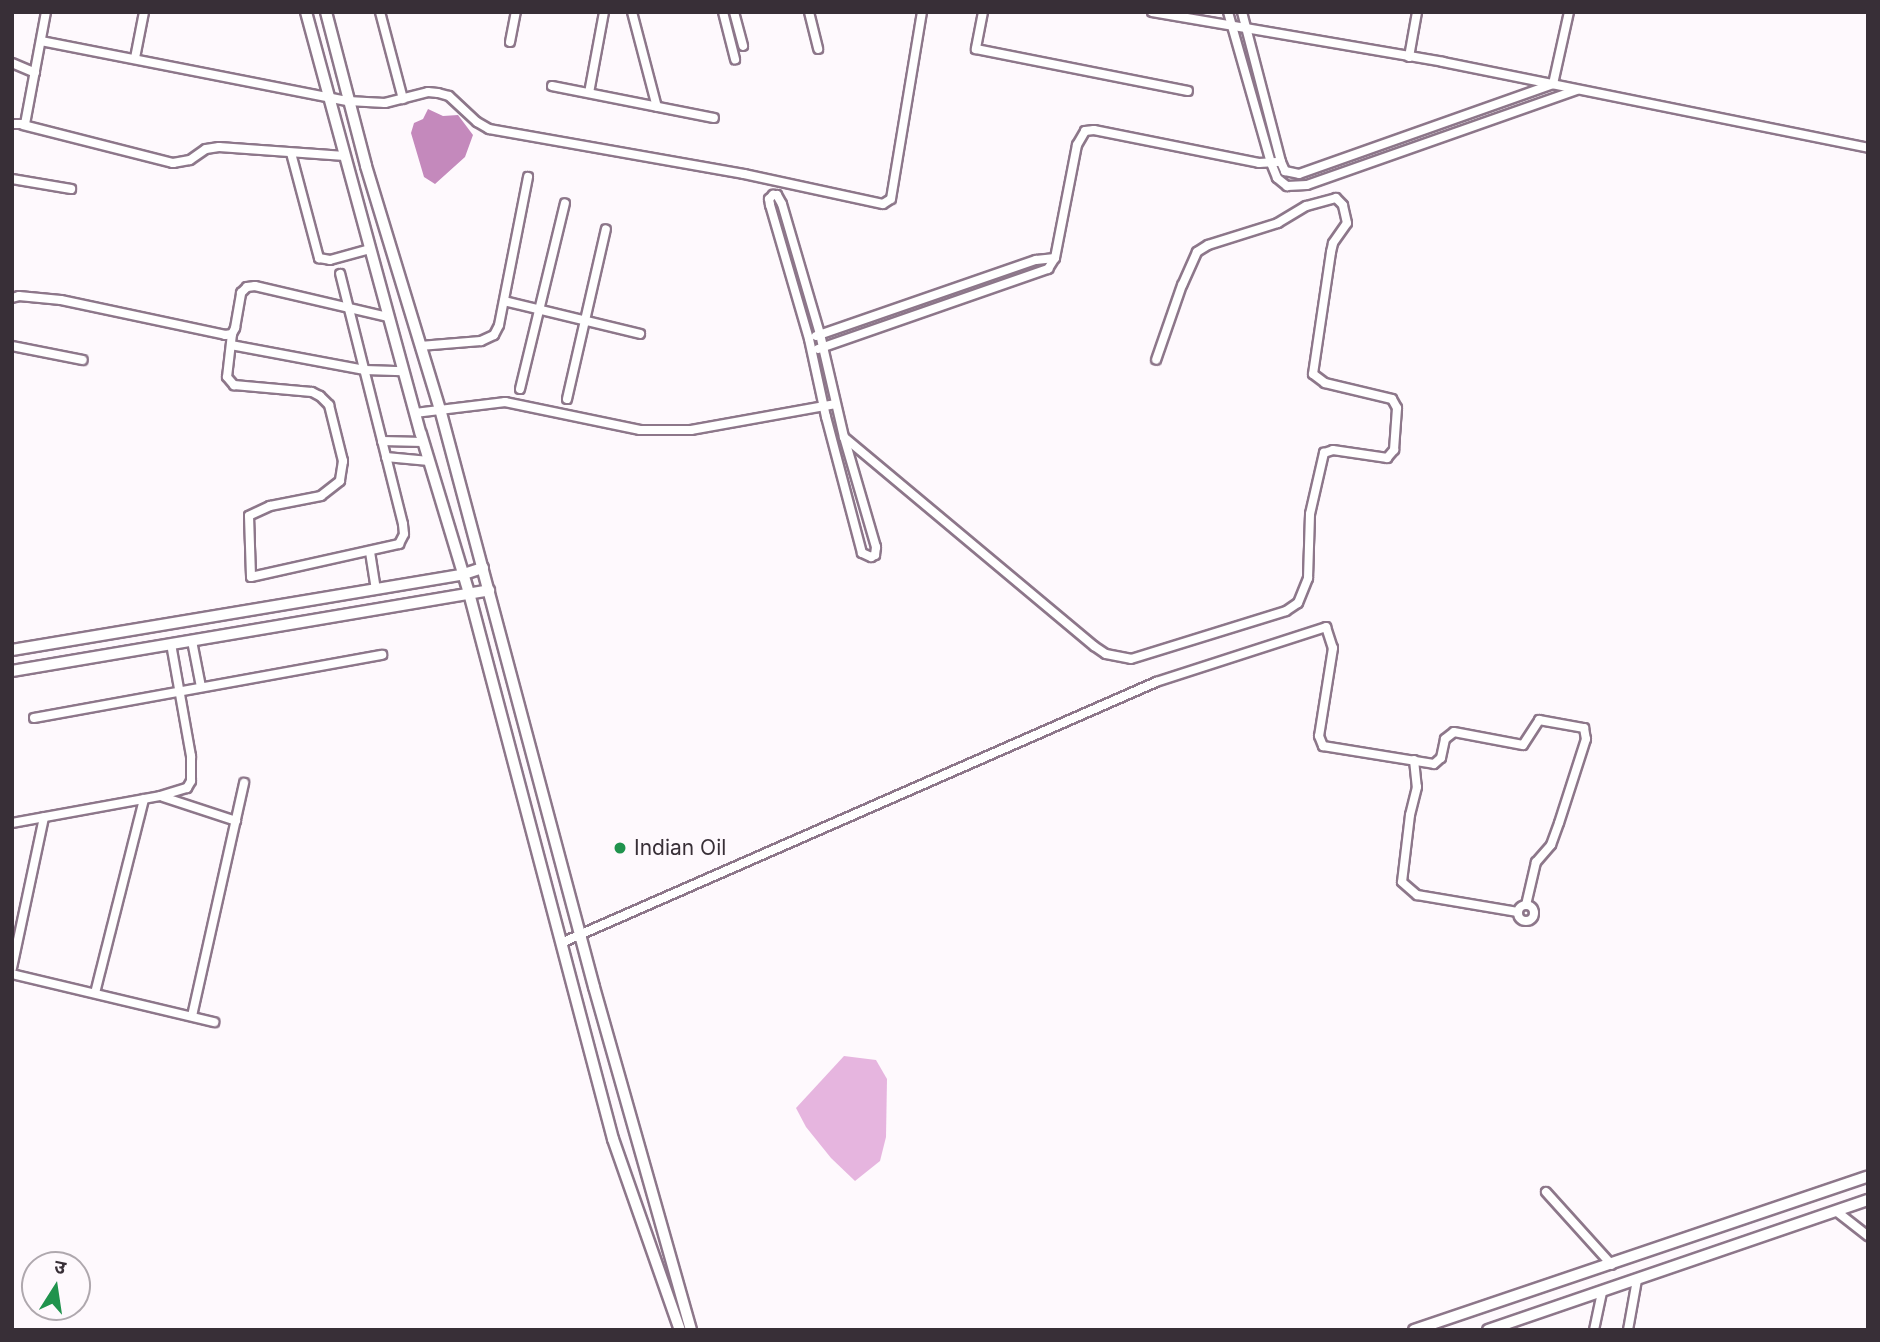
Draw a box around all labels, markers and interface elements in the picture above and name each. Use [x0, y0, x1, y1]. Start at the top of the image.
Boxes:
place label: Indian Oil [634, 835, 726, 861]
marker: Indian Oil [612, 840, 628, 856]
north arrow [21, 1251, 91, 1321]
text: उ [52, 1255, 68, 1279]

